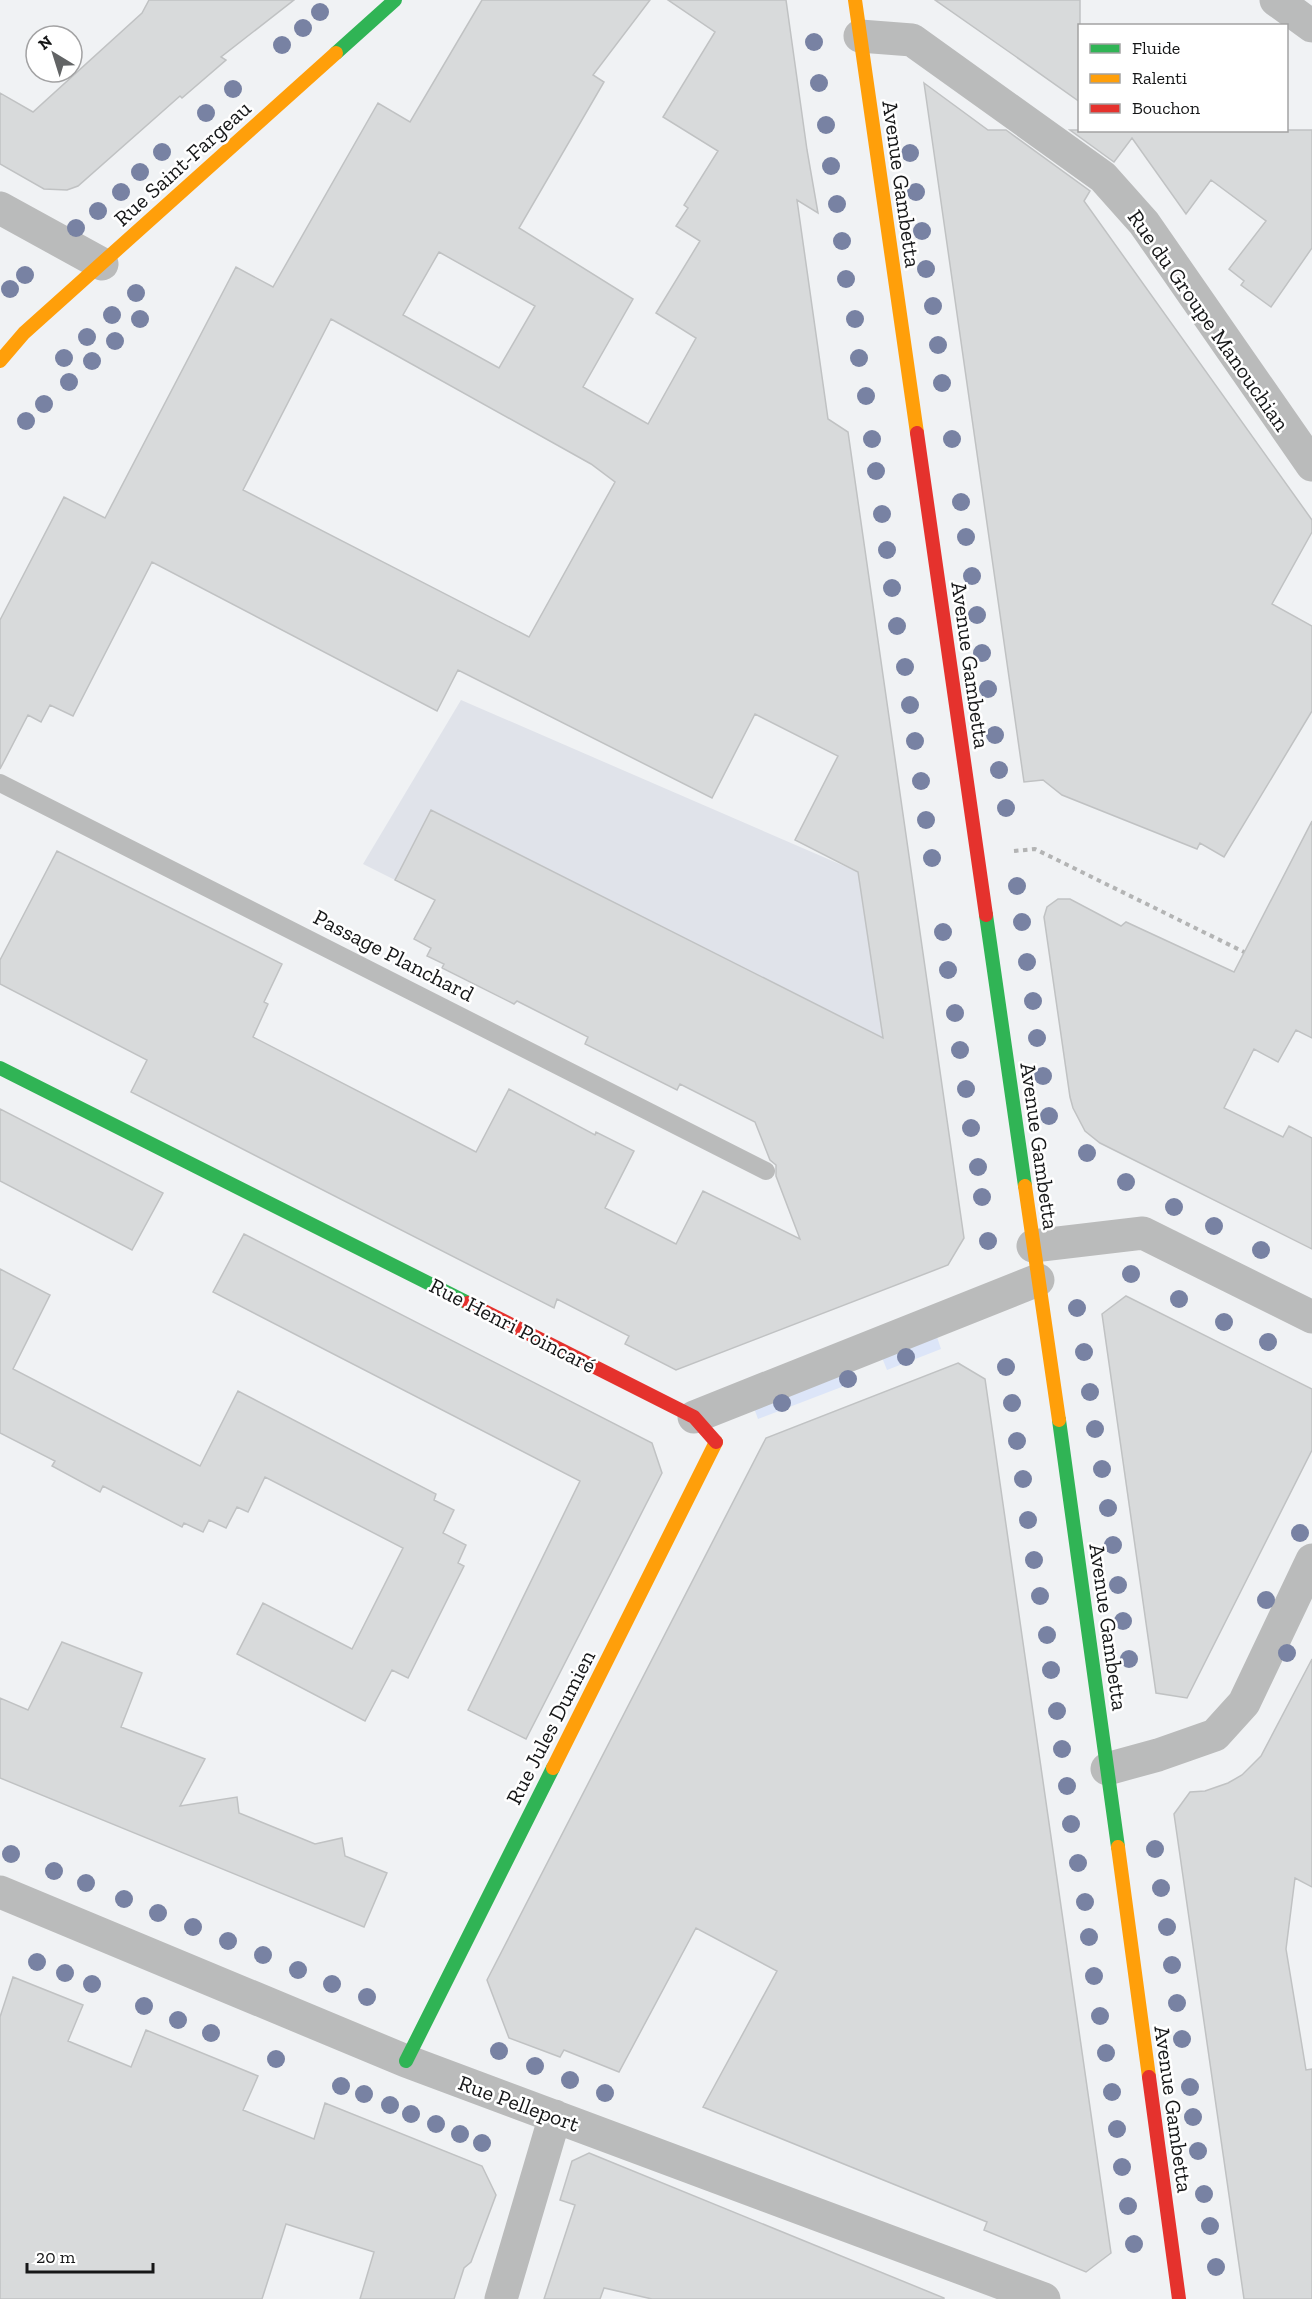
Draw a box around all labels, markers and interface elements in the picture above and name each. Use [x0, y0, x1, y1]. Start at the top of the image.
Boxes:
north arrow [24, 24, 84, 84]
legend [1078, 24, 1288, 132]
text: N [34, 31, 56, 54]
text: Fluide [1132, 37, 1180, 59]
text: Ralenti [1132, 67, 1187, 89]
street label: Rue Saint-Fargeau [108, 94, 257, 232]
text: Bouchon [1132, 97, 1201, 119]
street label: Avenue Gambetta [876, 99, 927, 270]
street label: Rue du Groupe Manouchian [1122, 204, 1296, 437]
street label: Avenue Gambetta [945, 580, 996, 751]
street label: Passage Planchard [309, 903, 479, 1008]
street label: Avenue Gambetta [1014, 1061, 1065, 1232]
street label: Rue Henri Poincaré [425, 1272, 601, 1379]
street label: Avenue Gambetta [1083, 1542, 1134, 1713]
street label: Rue Jules Dumien [500, 1645, 601, 1809]
street label: Avenue Gambetta [1148, 2024, 1199, 2195]
street label: Rue Pelleport [455, 2069, 584, 2138]
scale bar [27, 2236, 153, 2274]
text: 20 m [36, 2246, 76, 2268]

